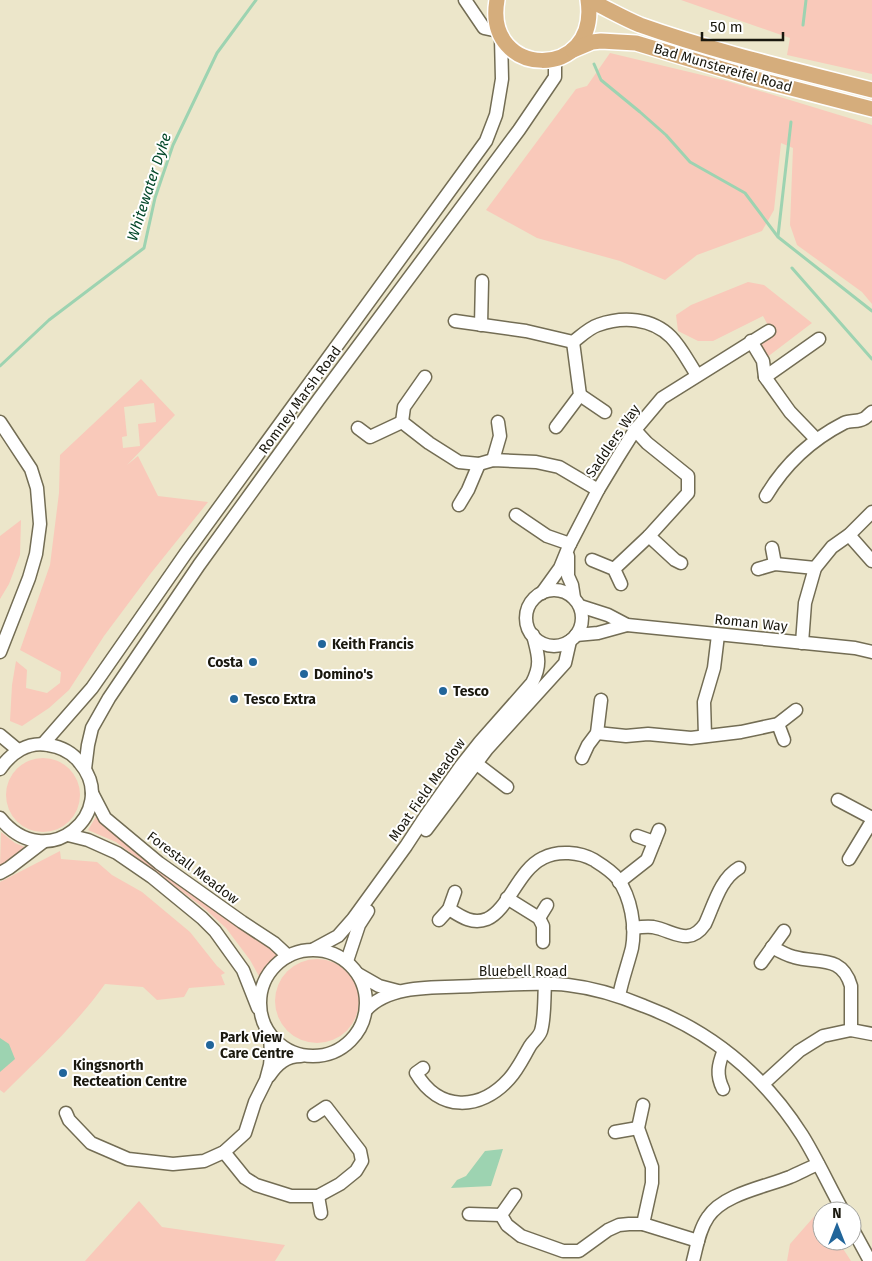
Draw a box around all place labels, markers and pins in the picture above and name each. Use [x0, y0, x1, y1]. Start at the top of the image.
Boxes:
place label: Keith Francis [332, 636, 414, 653]
marker: Keith Francis [316, 638, 328, 650]
place label: Costa [207, 654, 243, 671]
marker: Costa [247, 656, 259, 668]
place label: Domino's [314, 666, 373, 683]
marker: Domino's [298, 668, 310, 680]
place label: Tesco [453, 683, 489, 700]
marker: Tesco [437, 685, 449, 697]
place label: Tesco Extra [244, 691, 316, 708]
marker: Tesco Extra [228, 693, 240, 705]
place label: Park View Care Centre [220, 1029, 294, 1062]
marker: Park View Care Centre [204, 1039, 216, 1051]
place label: Kingsnorth Recteation Centre [73, 1057, 187, 1090]
marker: Kingsnorth Recteation Centre [57, 1067, 69, 1079]

